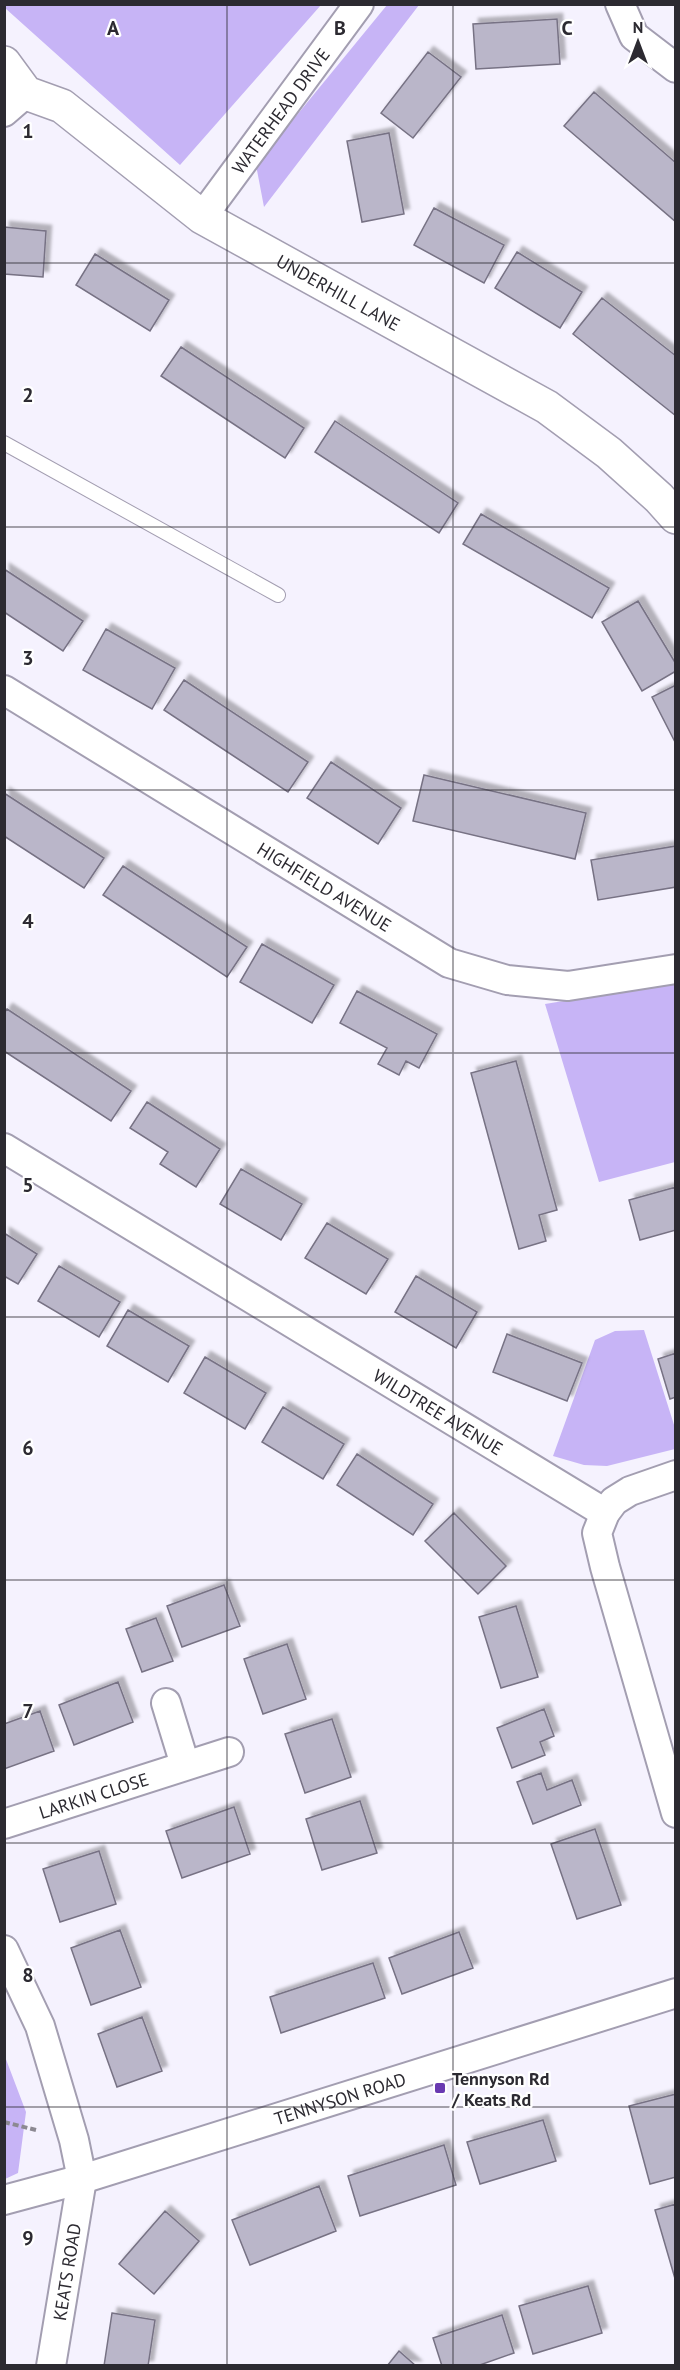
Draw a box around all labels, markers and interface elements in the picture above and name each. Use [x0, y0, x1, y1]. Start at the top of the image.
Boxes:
north arrow [608, 12, 668, 72]
text: A [107, 15, 120, 41]
text: B [334, 15, 346, 41]
text: C [561, 15, 573, 41]
text: N [633, 17, 643, 37]
street label: WATERHEAD DRIVE [226, 43, 334, 178]
text: 1 [22, 118, 34, 144]
street label: UNDERHILL LANE [273, 249, 404, 336]
text: 2 [22, 382, 34, 408]
text: 3 [22, 645, 34, 671]
street label: HIGHFIELD AVENUE [253, 837, 396, 936]
text: 4 [22, 908, 34, 934]
text: 5 [22, 1172, 34, 1198]
street label: WILDTREE AVENUE [369, 1364, 507, 1460]
text: 6 [22, 1435, 34, 1461]
text: 7 [22, 1698, 34, 1724]
street label: LARKIN CLOSE [36, 1767, 151, 1824]
text: 8 [22, 1962, 34, 1988]
street label: TENNYSON ROAD [271, 2067, 409, 2130]
place label: Tennyson Rd / Keats Rd [451, 2067, 549, 2111]
marker: Tennyson Rd / Keats Rd [433, 2081, 447, 2095]
street label: KEATS ROAD [48, 2222, 86, 2322]
text: 9 [22, 2225, 34, 2251]

